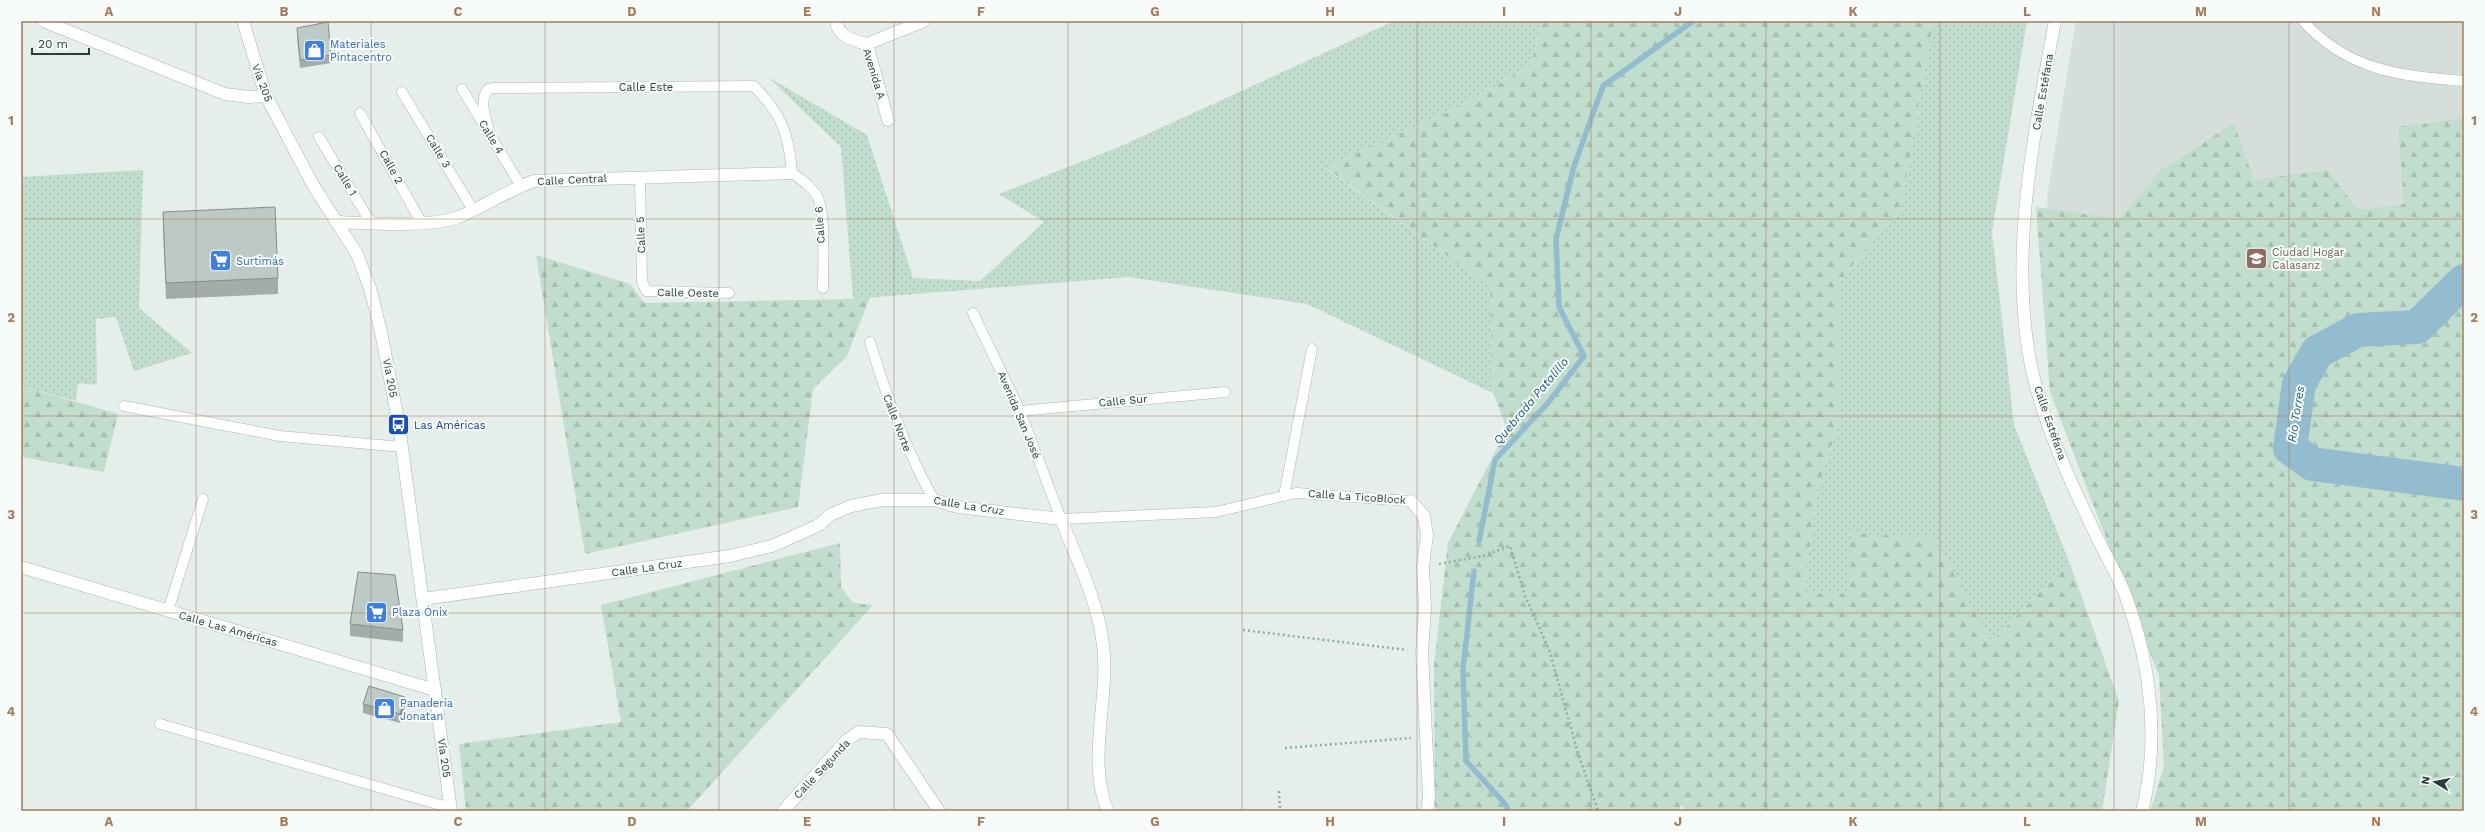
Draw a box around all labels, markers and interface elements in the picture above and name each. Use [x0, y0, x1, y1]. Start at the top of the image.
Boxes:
text: A [105, 4, 114, 19]
text: B [280, 4, 289, 19]
text: C [454, 4, 463, 19]
text: D [627, 4, 637, 19]
text: E [803, 4, 811, 19]
text: F [977, 4, 985, 19]
text: G [1150, 4, 1160, 19]
text: H [1325, 4, 1335, 19]
text: I [1502, 4, 1506, 19]
text: J [1674, 4, 1682, 19]
text: K [1848, 4, 1858, 19]
text: L [2023, 4, 2031, 19]
text: M [2195, 4, 2207, 19]
text: N [2371, 4, 2381, 19]
scale bar [32, 30, 89, 56]
text: 20 m [38, 37, 68, 51]
shop icon: Materiales Pintacentro [301, 37, 327, 63]
place label: Materiales Pintacentro [330, 38, 392, 64]
street label: Avenida A [860, 47, 888, 101]
street label: Calle Estéfana [2030, 53, 2056, 131]
street label: Vía 205 [249, 62, 275, 104]
street label: Calle Este [619, 81, 673, 94]
text: 1 [8, 113, 14, 128]
text: 1 [2471, 113, 2477, 128]
street label: Calle 4 [476, 118, 506, 157]
street label: Calle 3 [423, 132, 453, 170]
street label: Calle 2 [376, 148, 406, 186]
street label: Calle 1 [330, 162, 360, 198]
street label: Calle Central [537, 172, 608, 188]
street label: Calle 6 [812, 206, 828, 244]
street label: Calle 5 [634, 216, 648, 254]
school or university icon: Ciudad Hogar Calasanz [2244, 245, 2270, 271]
place label: Ciudad Hogar Calasanz [2272, 246, 2345, 272]
supermarket icon: Surtimás [208, 248, 234, 274]
place label: Surtimás [236, 255, 284, 268]
street label: Calle Oeste [657, 286, 719, 300]
text: 2 [7, 310, 15, 325]
text: 2 [2470, 310, 2478, 325]
water label: Quebrada Patalillo [1491, 355, 1571, 447]
street label: Vía 205 [380, 357, 400, 399]
street label: Avenida San José [995, 369, 1043, 461]
street label: Calle Estéfana [2031, 384, 2069, 462]
water label: Río Torres [2285, 385, 2307, 443]
street label: Calle Sur [1098, 392, 1148, 410]
street label: Calle Norte [880, 393, 914, 453]
bus stop icon: Las Américas [386, 412, 412, 438]
place label: Las Américas [414, 419, 486, 432]
street label: Calle La TicoBlock [1308, 487, 1406, 507]
street label: Calle La Cruz [933, 494, 1005, 518]
text: 3 [7, 507, 15, 522]
text: 3 [2470, 507, 2478, 522]
street label: Calle La Cruz [611, 557, 683, 579]
supermarket icon: Plaza Ónix [363, 599, 389, 625]
place label: Plaza Ónix [392, 605, 448, 619]
street label: Calle Las Américas [177, 609, 279, 649]
shop icon: Panadería Jonatan [371, 696, 397, 722]
place label: Panadería Jonatan [400, 697, 453, 723]
text: 4 [7, 704, 16, 719]
text: 4 [2470, 704, 2479, 719]
street label: Calle Segunda [791, 737, 853, 801]
street label: Vía 205 [435, 738, 453, 778]
north arrow [2415, 762, 2455, 802]
text: N [2419, 775, 2433, 785]
text: A [105, 814, 114, 829]
text: B [280, 814, 289, 829]
text: C [454, 814, 463, 829]
text: D [627, 814, 637, 829]
text: E [803, 814, 811, 829]
text: F [977, 814, 985, 829]
text: G [1150, 814, 1160, 829]
text: H [1325, 814, 1335, 829]
text: I [1502, 814, 1506, 829]
text: J [1674, 814, 1682, 829]
text: K [1848, 814, 1858, 829]
text: L [2023, 814, 2031, 829]
text: M [2195, 814, 2207, 829]
text: N [2371, 814, 2381, 829]

